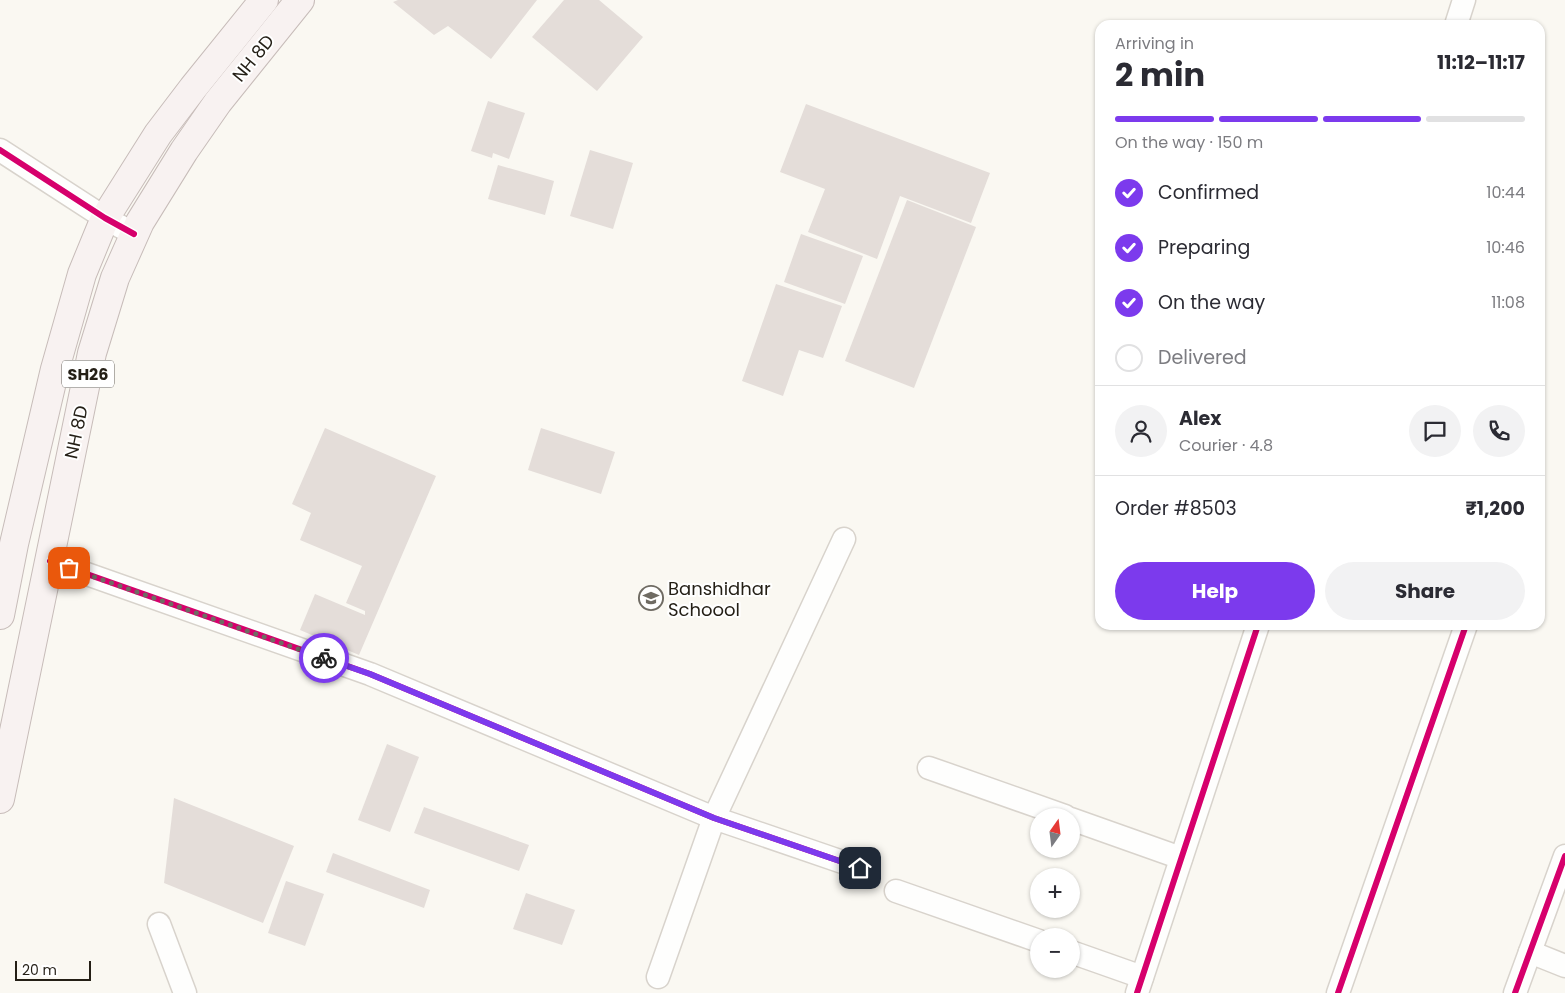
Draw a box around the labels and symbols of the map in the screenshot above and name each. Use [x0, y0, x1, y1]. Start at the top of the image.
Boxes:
street label: NH 8D [226, 29, 280, 87]
road number: SH26 [62, 360, 114, 388]
street label: NH 8D [58, 403, 94, 461]
pin [48, 547, 90, 589]
place label: Banshidhar Schoool [668, 576, 771, 622]
school or university icon: Banshidhar Schoool [638, 585, 664, 611]
courier [299, 633, 349, 683]
north arrow [1030, 808, 1080, 858]
pin [839, 847, 881, 889]
scale bar [15, 958, 91, 981]

